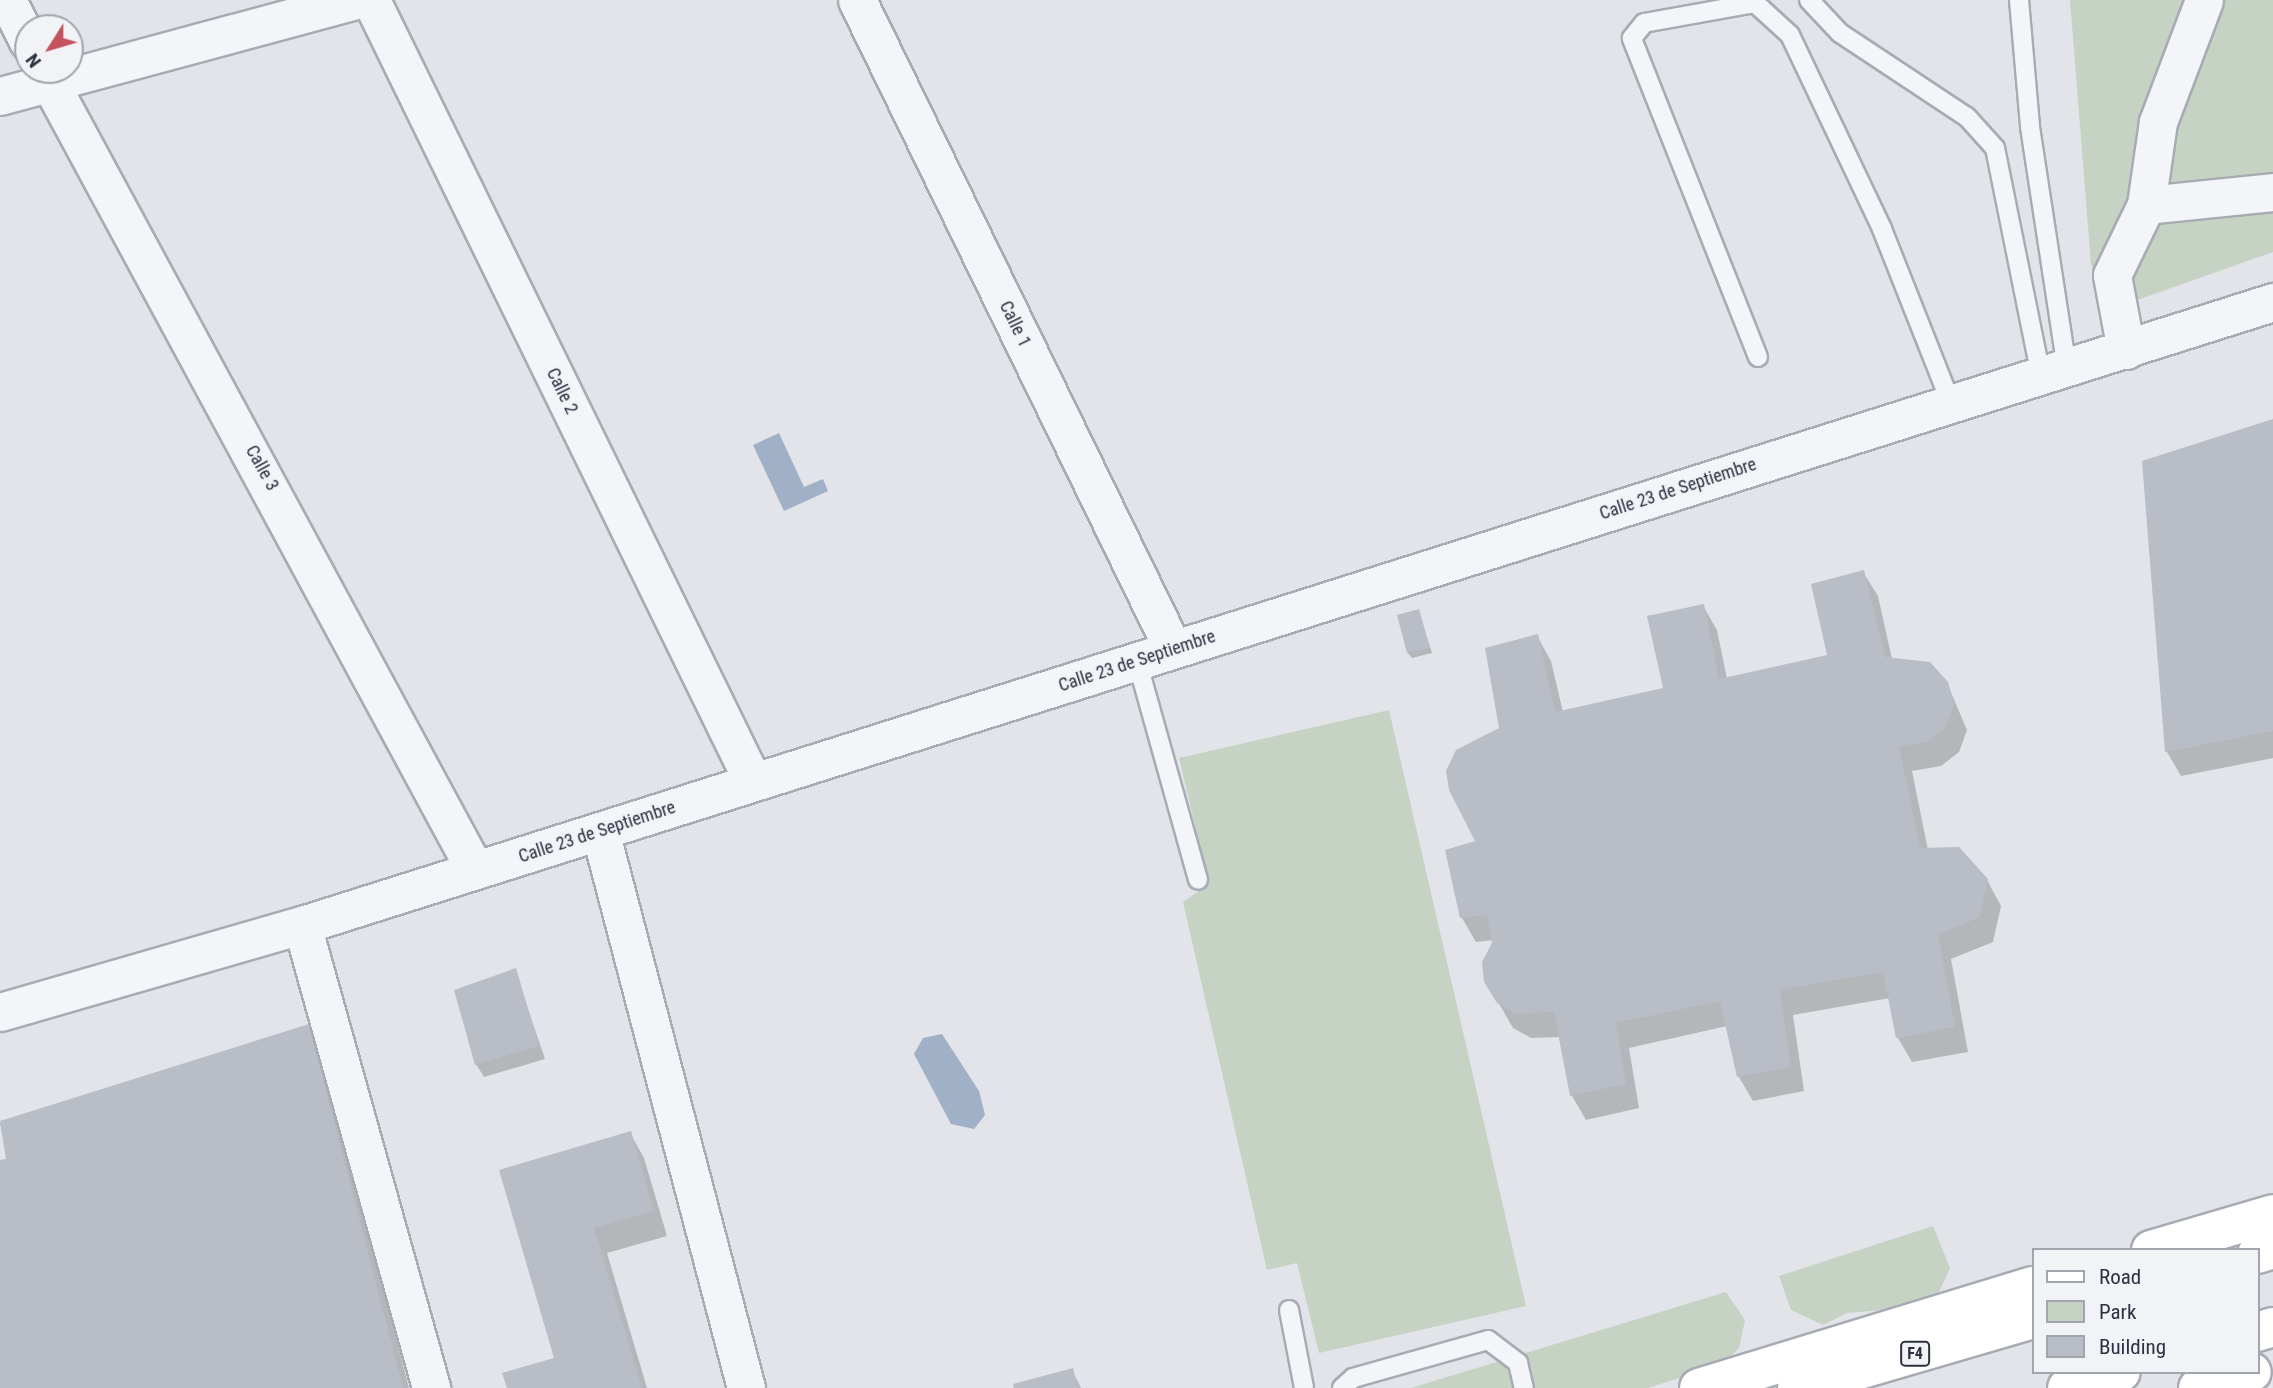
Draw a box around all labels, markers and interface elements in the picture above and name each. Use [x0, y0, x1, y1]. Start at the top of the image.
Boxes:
north arrow [14, 14, 84, 84]
text: N [21, 49, 46, 72]
street label: Calle 1 [995, 297, 1035, 351]
street label: Calle 2 [542, 364, 582, 418]
street label: Calle 3 [241, 442, 283, 494]
street label: Calle 23 de Septiembre [1597, 453, 1759, 525]
street label: Calle 23 de Septiembre [1056, 625, 1218, 697]
street label: Calle 23 de Septiembre [516, 796, 678, 868]
legend [2032, 1248, 2259, 1374]
text: Road [2099, 1265, 2141, 1289]
text: Park [2099, 1300, 2136, 1324]
text: Building [2099, 1335, 2166, 1359]
road number: F4 [1899, 1342, 1931, 1366]

